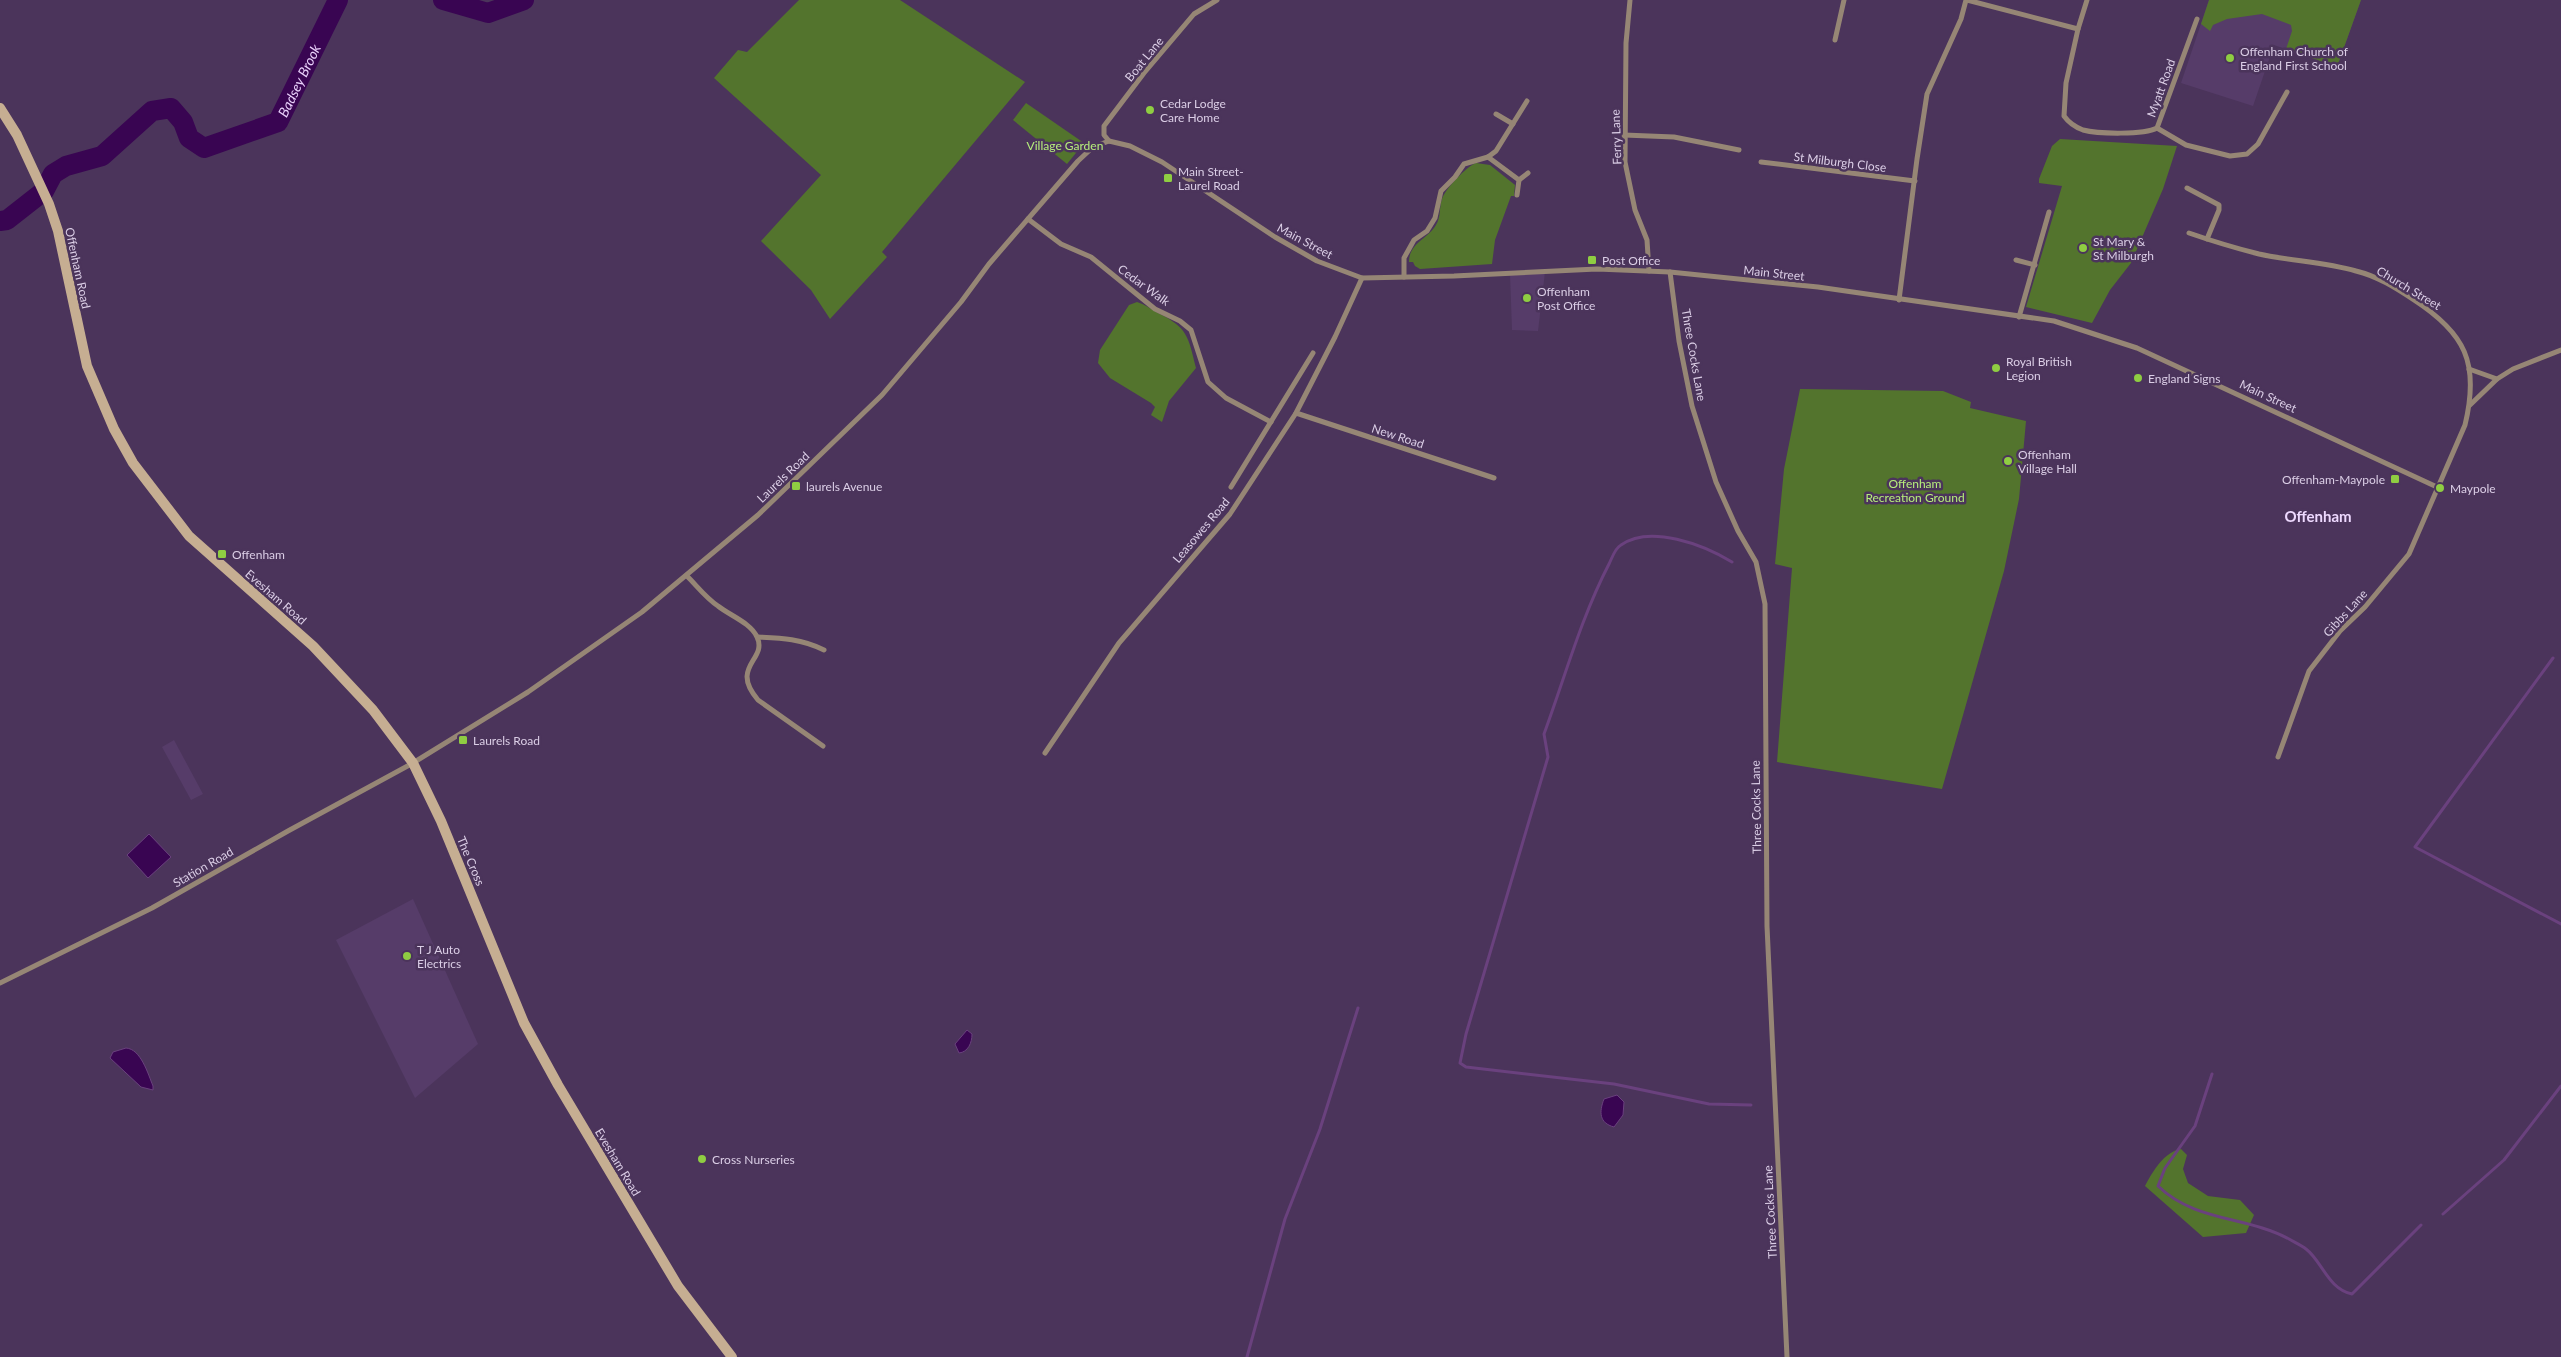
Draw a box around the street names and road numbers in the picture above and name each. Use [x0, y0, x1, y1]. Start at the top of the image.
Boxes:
street label: Boat Lane [1122, 34, 1166, 84]
street label: Myatt Road [2144, 57, 2178, 119]
street label: Ferry Lane [1608, 109, 1624, 165]
street label: St Milburgh Close [1793, 149, 1887, 175]
street label: Main Street [1274, 220, 1336, 262]
street label: Offenham Road [62, 226, 94, 310]
street label: Cedar Walk [1115, 261, 1174, 309]
street label: Main Street [1743, 262, 1806, 284]
street label: Church Street [2374, 263, 2445, 313]
street label: Three Cocks Lane [1678, 308, 1710, 402]
street label: Main Street [2237, 376, 2300, 416]
street label: New Road [1370, 421, 1426, 451]
street label: Laurels Road [754, 448, 812, 506]
street label: Leasowes Road [1169, 494, 1233, 566]
street label: Evesham Road [242, 566, 310, 628]
street label: Gibbs Lane [2320, 586, 2370, 640]
street label: Three Cocks Lane [1748, 760, 1764, 854]
street label: The Cross [454, 834, 488, 888]
street label: Station Road [170, 844, 236, 890]
street label: Evesham Road [592, 1125, 644, 1199]
street label: Three Cocks Lane [1760, 1165, 1780, 1259]

